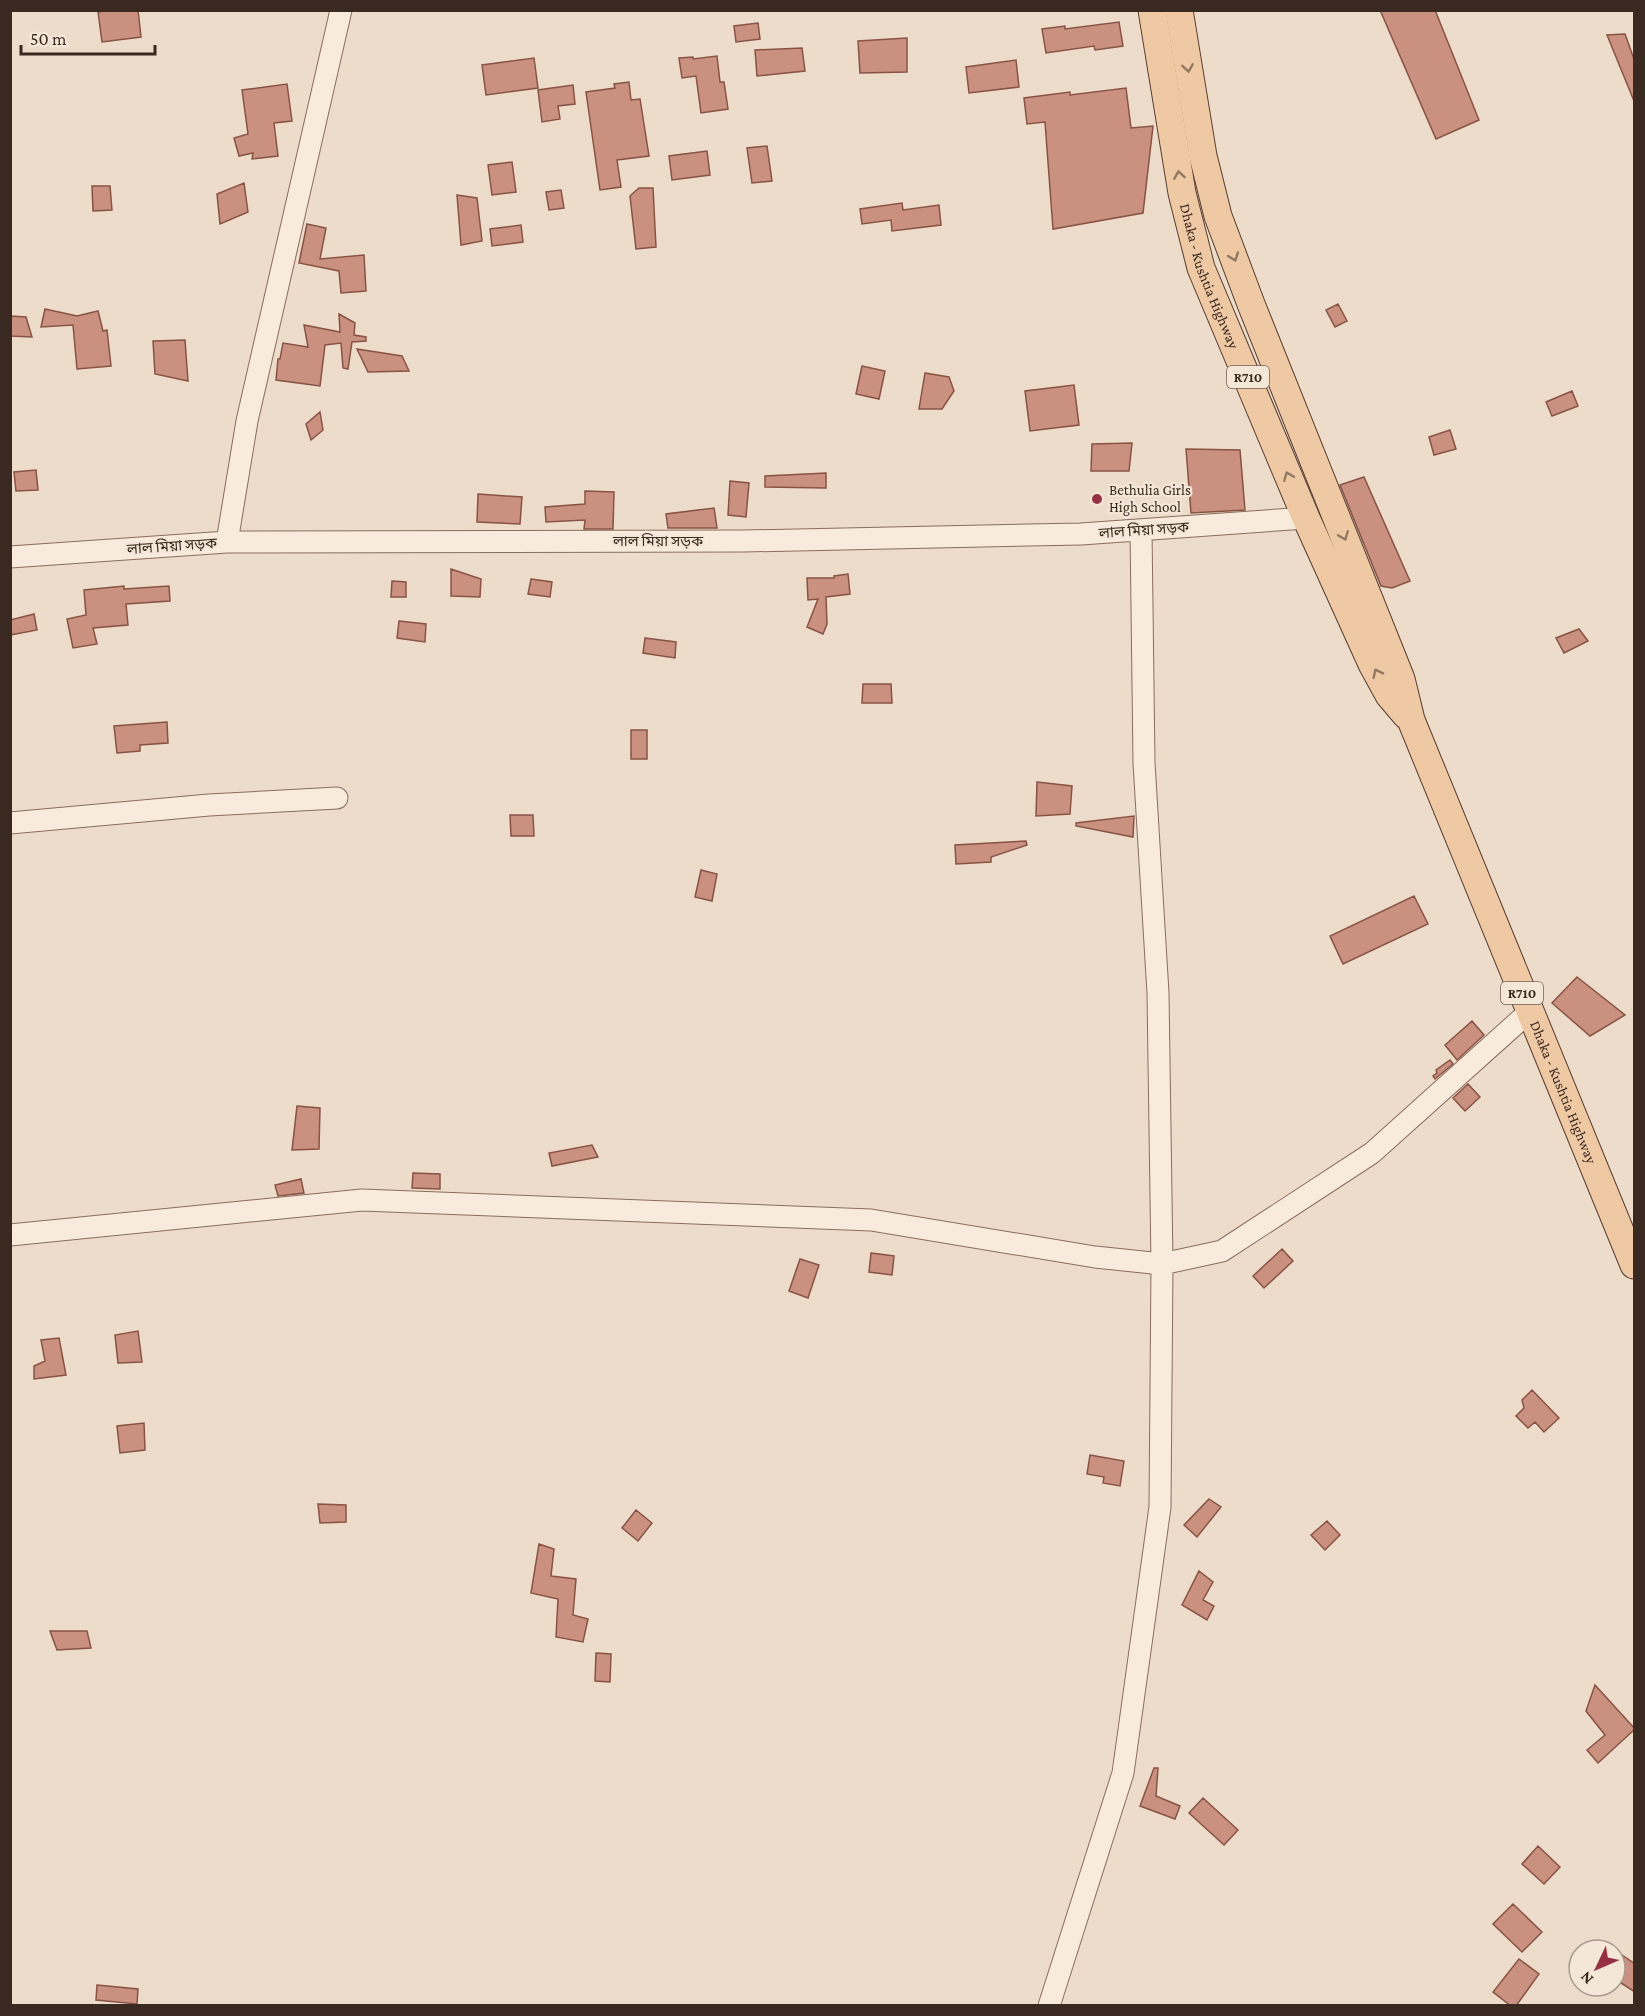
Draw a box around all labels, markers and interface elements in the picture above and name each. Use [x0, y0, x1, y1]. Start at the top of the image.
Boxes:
scale bar [21, 18, 154, 56]
text: 50 m [30, 29, 67, 49]
one-way arrow [1182, 64, 1194, 73]
one-way arrow [1173, 171, 1186, 181]
street label: Dhaka - Kushtia Highway [1177, 202, 1242, 351]
one-way arrow [1226, 252, 1239, 262]
road number: R710 [1227, 366, 1269, 388]
one-way arrow [1283, 471, 1295, 482]
place label: Bethulia Girls High School [1109, 482, 1191, 516]
marker: Bethulia Girls High School [1090, 492, 1104, 506]
street label: লাল মিয়া সড়ক [1097, 519, 1190, 541]
one-way arrow [1337, 530, 1349, 541]
street label: লাল মিয়া সড়ক [612, 533, 704, 549]
street label: লাল মিয়া সড়ক [125, 535, 218, 557]
one-way arrow [1372, 668, 1384, 679]
road number: R710 [1501, 982, 1543, 1004]
street label: Dhaka - Kushtia Highway [1527, 1018, 1600, 1166]
north arrow [1567, 1938, 1627, 1998]
text: N [1577, 1968, 1596, 1988]

